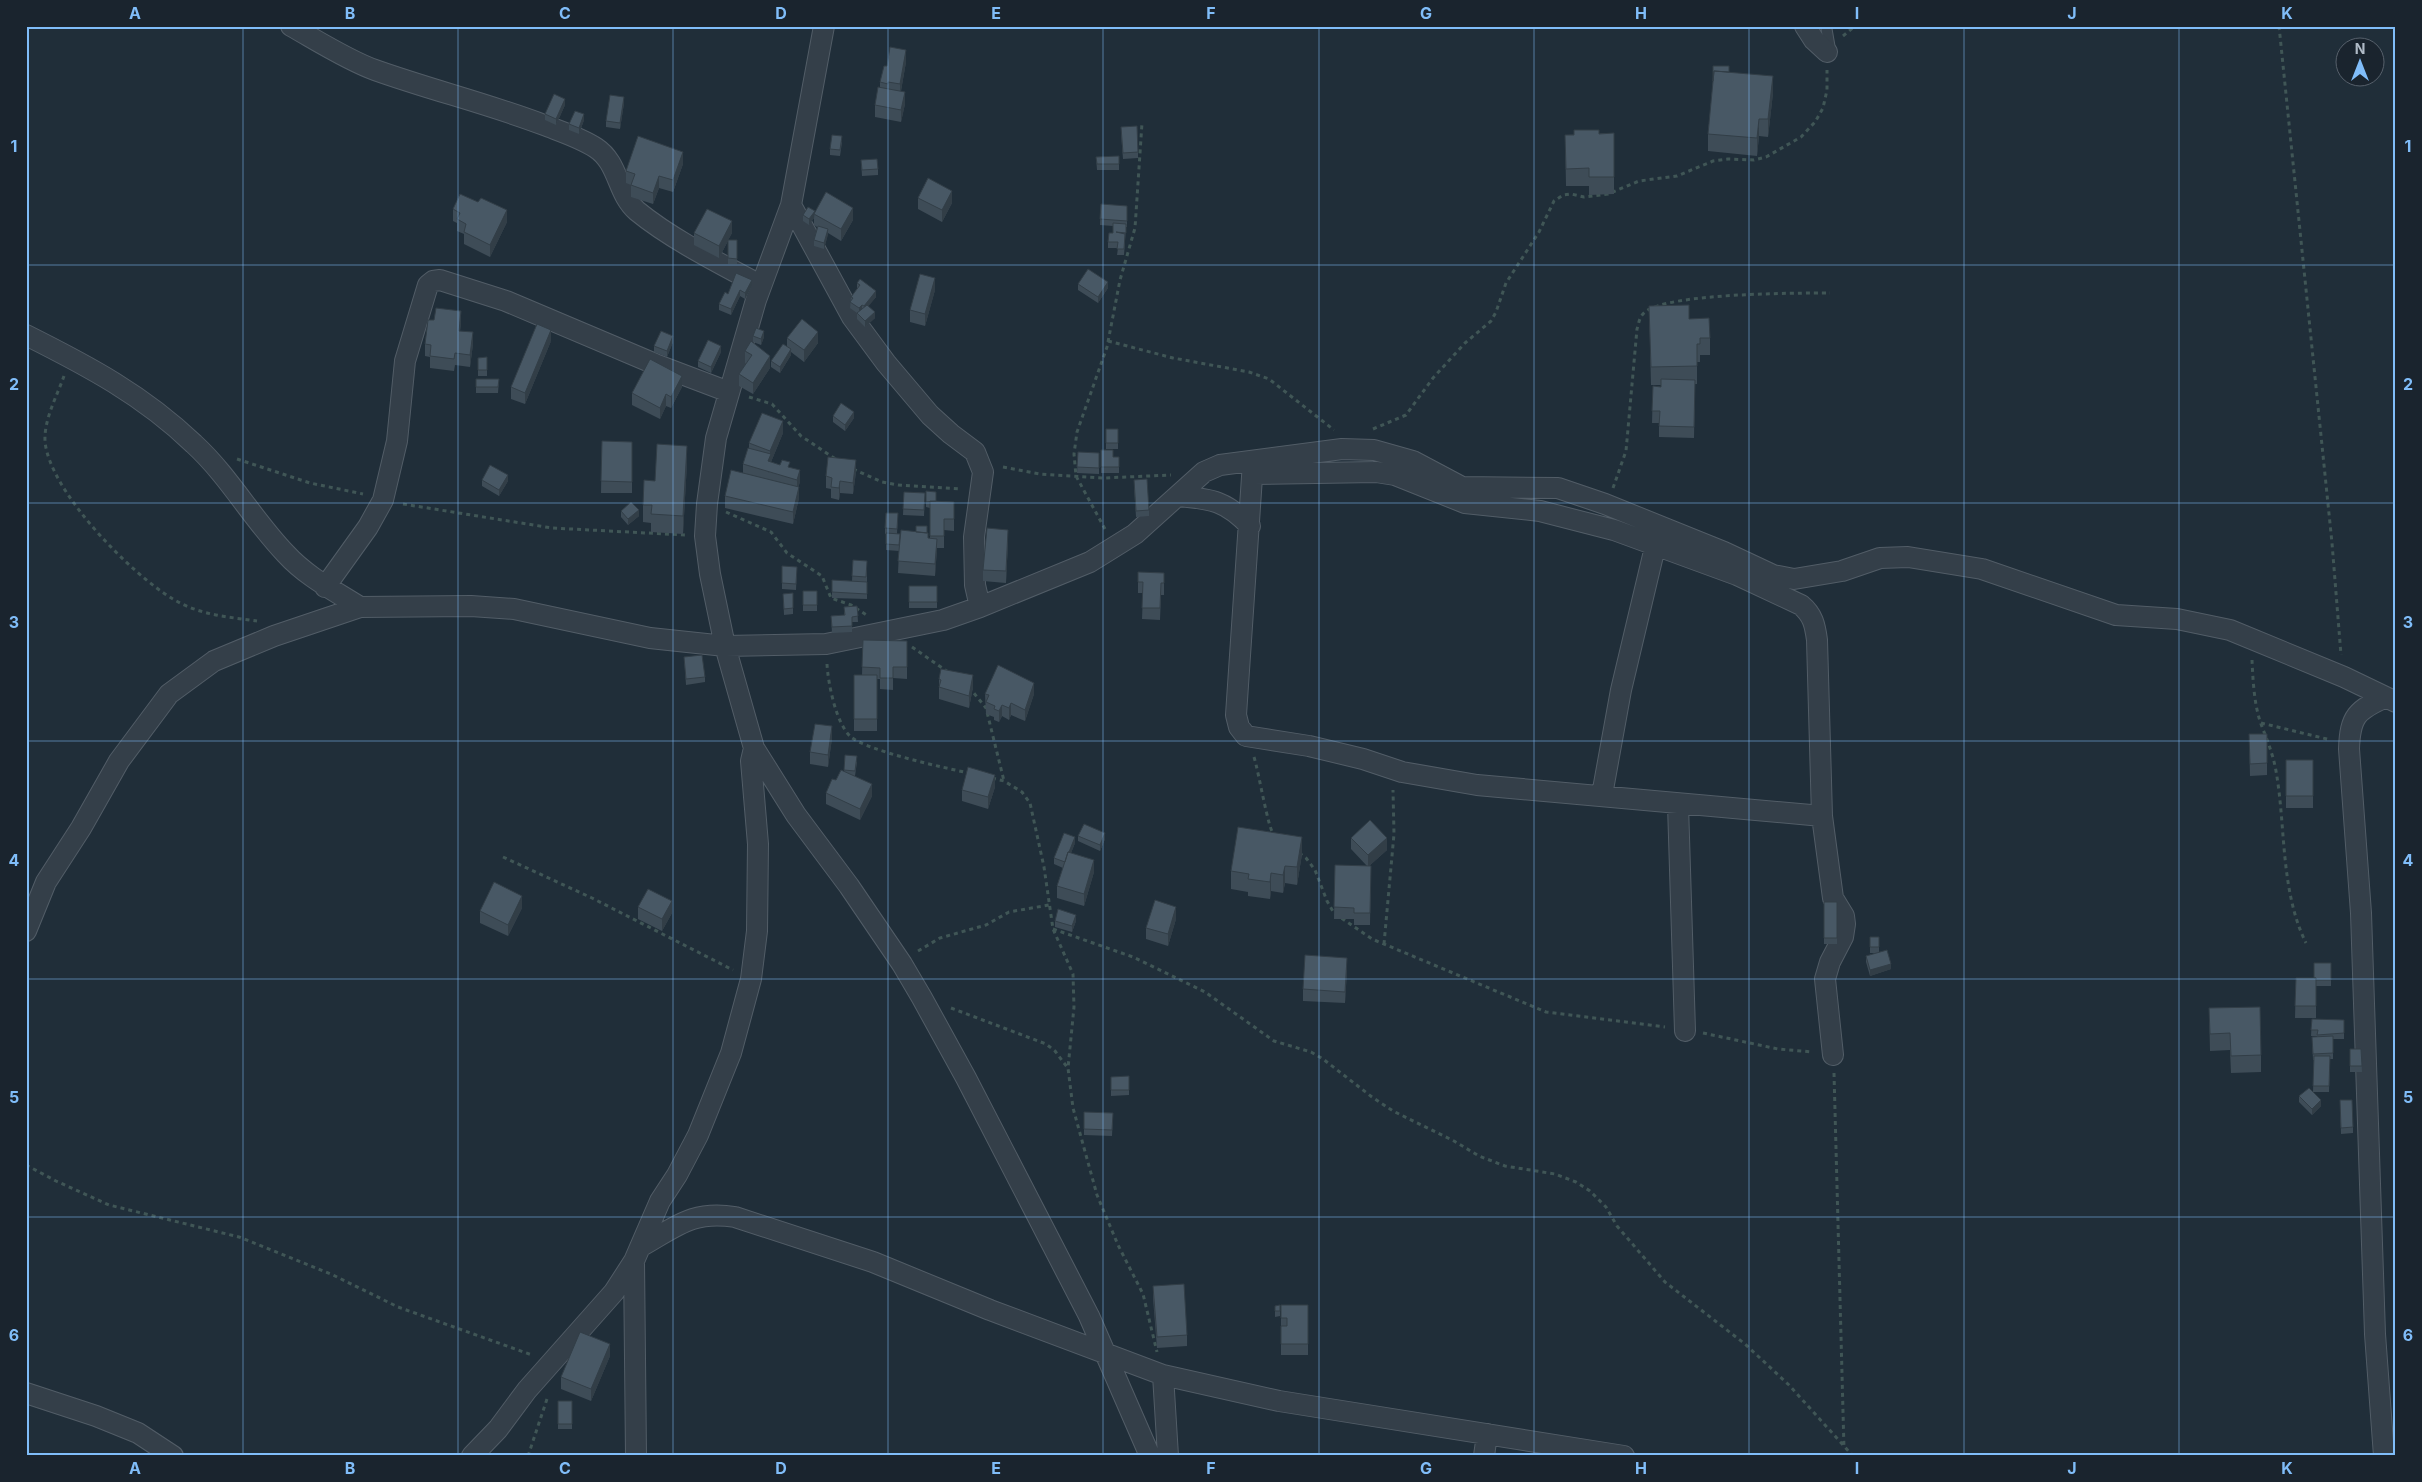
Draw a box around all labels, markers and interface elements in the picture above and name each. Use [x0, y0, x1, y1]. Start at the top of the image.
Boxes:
text: A [129, 3, 141, 23]
text: B [345, 3, 355, 23]
text: C [559, 3, 571, 23]
text: D [775, 3, 787, 23]
text: E [991, 3, 1001, 23]
text: F [1206, 3, 1216, 23]
text: G [1420, 3, 1432, 23]
text: H [1635, 3, 1647, 23]
text: I [1855, 3, 1859, 23]
text: J [2067, 3, 2077, 23]
text: K [2281, 3, 2293, 23]
north arrow [2334, 38, 2384, 88]
text: N [2355, 40, 2365, 57]
text: 1 [11, 136, 17, 156]
text: 1 [2405, 136, 2411, 156]
text: 2 [9, 374, 19, 394]
text: 2 [2403, 374, 2413, 394]
text: 3 [9, 612, 19, 632]
text: 3 [2403, 612, 2413, 632]
text: 4 [9, 850, 20, 870]
text: 4 [2403, 850, 2414, 870]
text: 5 [9, 1087, 19, 1107]
text: 5 [2403, 1087, 2413, 1107]
text: 6 [9, 1325, 19, 1345]
text: 6 [2403, 1325, 2413, 1345]
text: A [129, 1458, 141, 1478]
text: B [345, 1458, 355, 1478]
text: C [559, 1458, 571, 1478]
text: D [775, 1458, 787, 1478]
text: E [991, 1458, 1001, 1478]
text: F [1206, 1458, 1216, 1478]
text: G [1420, 1458, 1432, 1478]
text: H [1635, 1458, 1647, 1478]
text: I [1855, 1458, 1859, 1478]
text: J [2067, 1458, 2077, 1478]
text: K [2281, 1458, 2293, 1478]

